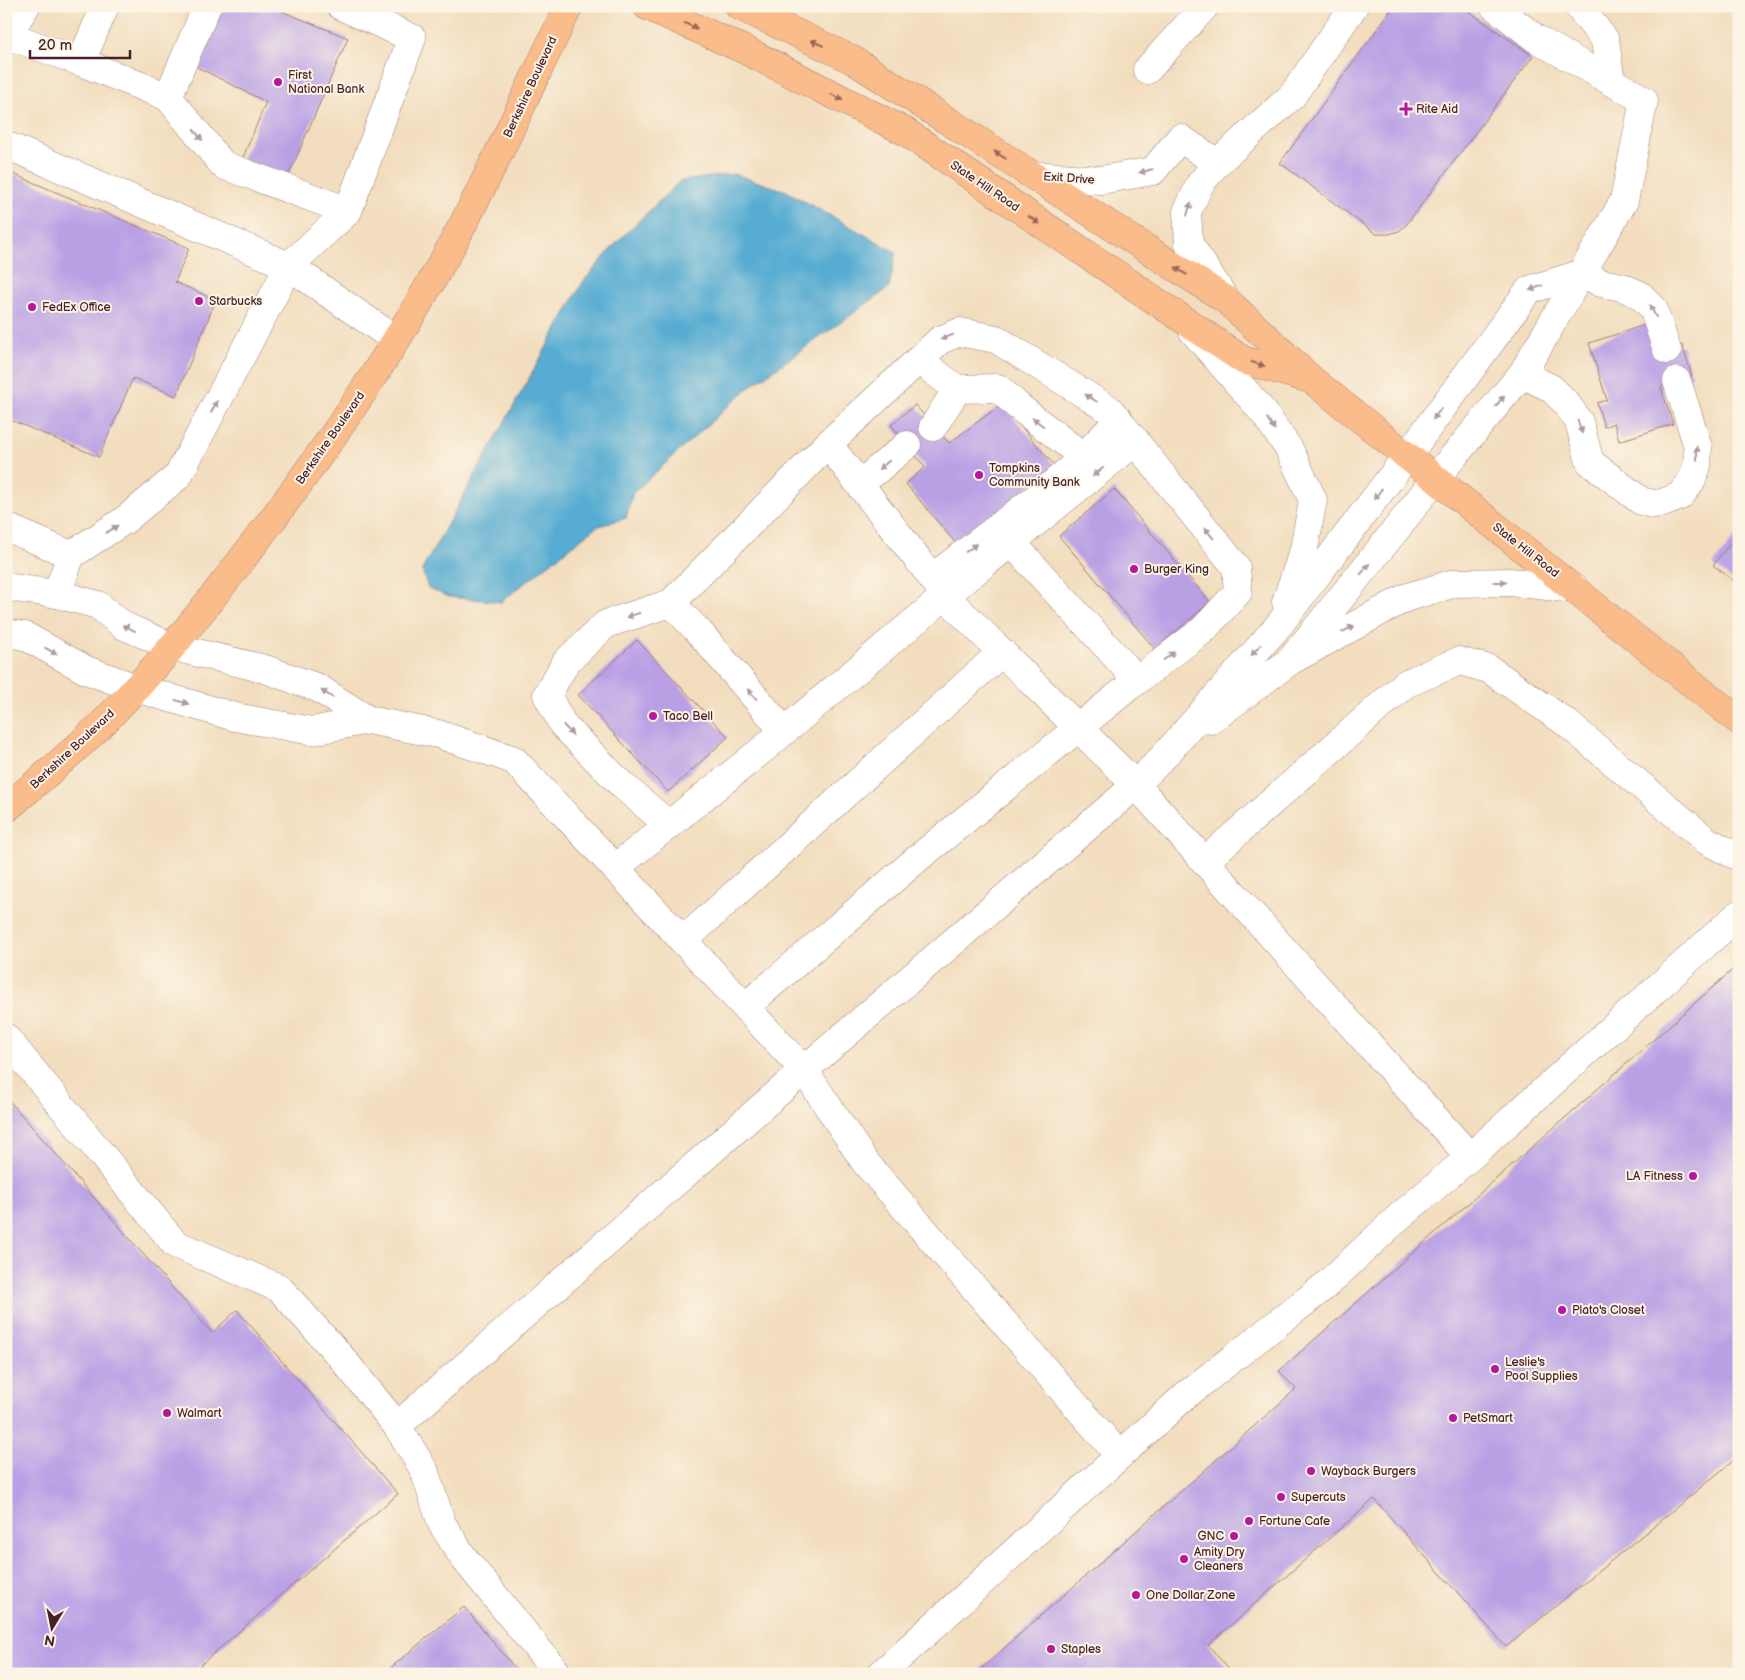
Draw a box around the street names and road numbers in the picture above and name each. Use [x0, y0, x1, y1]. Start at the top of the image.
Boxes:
street label: Berkshire Boulevard [500, 34, 561, 140]
street label: State Hill Road [947, 158, 1022, 215]
street label: Exit Drive [1043, 169, 1095, 188]
street label: Berkshire Boulevard [293, 389, 368, 488]
street label: State Hill Road [1489, 520, 1562, 581]
street label: Berkshire Boulevard [27, 706, 118, 792]

